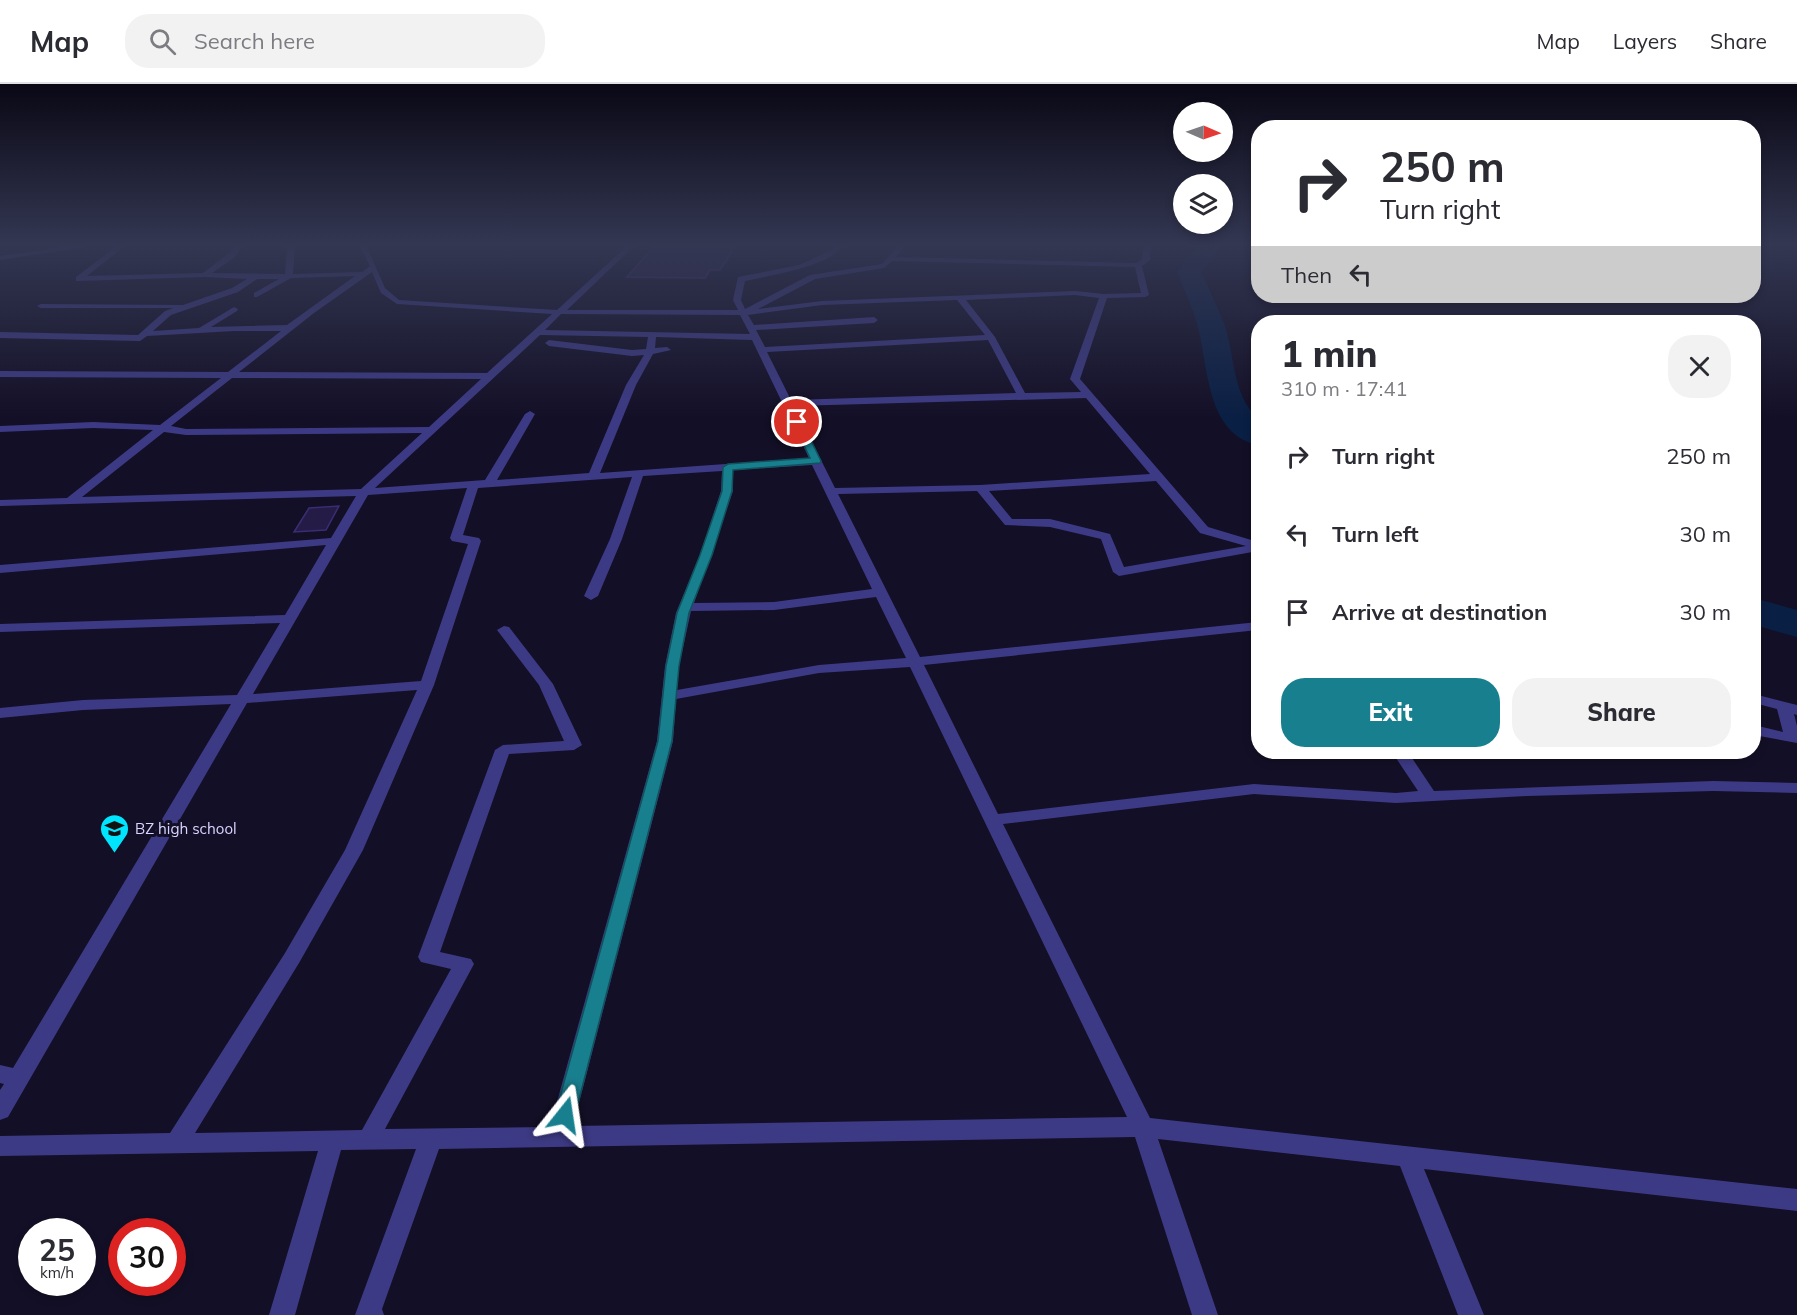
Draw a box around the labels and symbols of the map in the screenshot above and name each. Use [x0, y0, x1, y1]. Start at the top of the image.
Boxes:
north arrow [1173, 102, 1233, 162]
pin [771, 396, 822, 447]
school or university icon: BZ high school [98, 812, 130, 854]
place label: BZ high school [135, 819, 237, 838]
position arrow [533, 1083, 597, 1147]
speed limit sign: 30 [108, 1218, 186, 1296]

